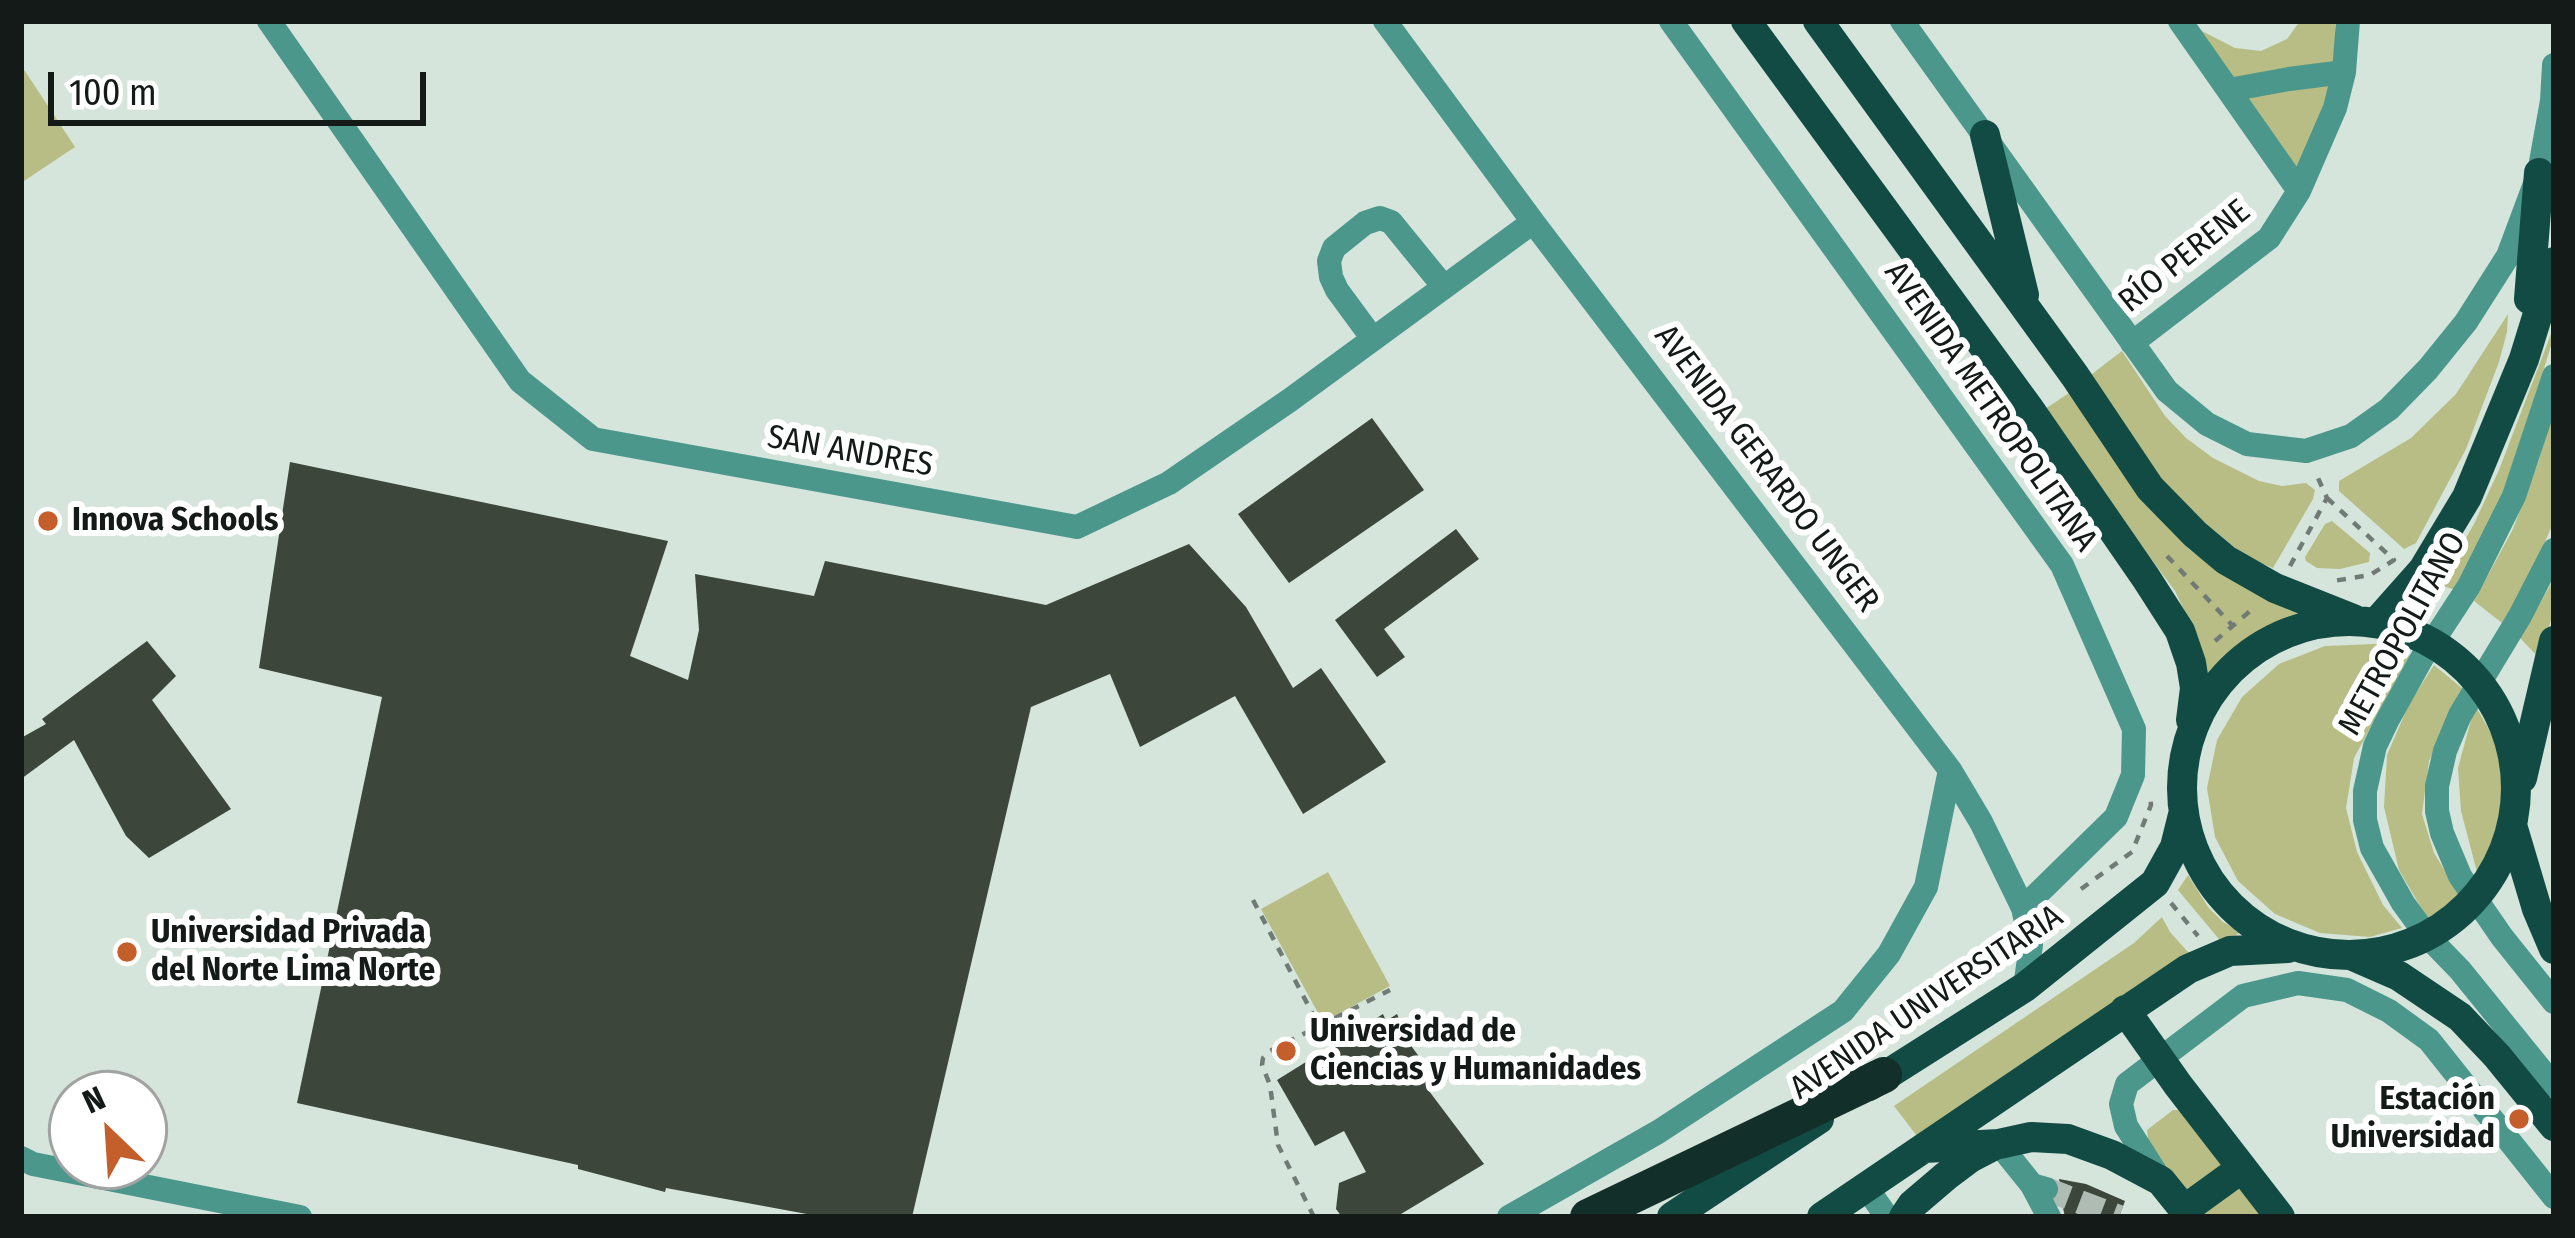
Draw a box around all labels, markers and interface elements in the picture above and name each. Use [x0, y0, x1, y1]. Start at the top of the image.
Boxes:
scale bar [54, 48, 432, 122]
text: 100 m [69, 71, 157, 115]
street label: RÍO PERENE [2112, 192, 2258, 322]
street label: AVENIDA METROPOLITANA [1875, 255, 2105, 559]
street label: AVENIDA GERARDO UNGER [1645, 318, 1887, 620]
street label: SAN ANDRES [764, 418, 936, 486]
place label: Innova Schools [72, 501, 278, 541]
marker: Innova Schools [35, 508, 61, 534]
street label: METROPOLITANO [2331, 526, 2475, 742]
street label: AVENIDA UNIVERSITARIA [1783, 897, 2071, 1109]
place label: Universidad Privada del Norte Lima Norte [151, 913, 435, 991]
marker: Universidad Privada del Norte Lima Norte [114, 939, 140, 965]
place label: Universidad de Ciencias y Humanidades [1310, 1012, 1641, 1090]
marker: Universidad de Ciencias y Humanidades [1273, 1038, 1299, 1064]
north arrow [48, 1070, 168, 1190]
text: N [77, 1078, 111, 1122]
place label: Estación Universidad [2331, 1080, 2495, 1158]
marker: Estación Universidad [2506, 1106, 2532, 1132]

